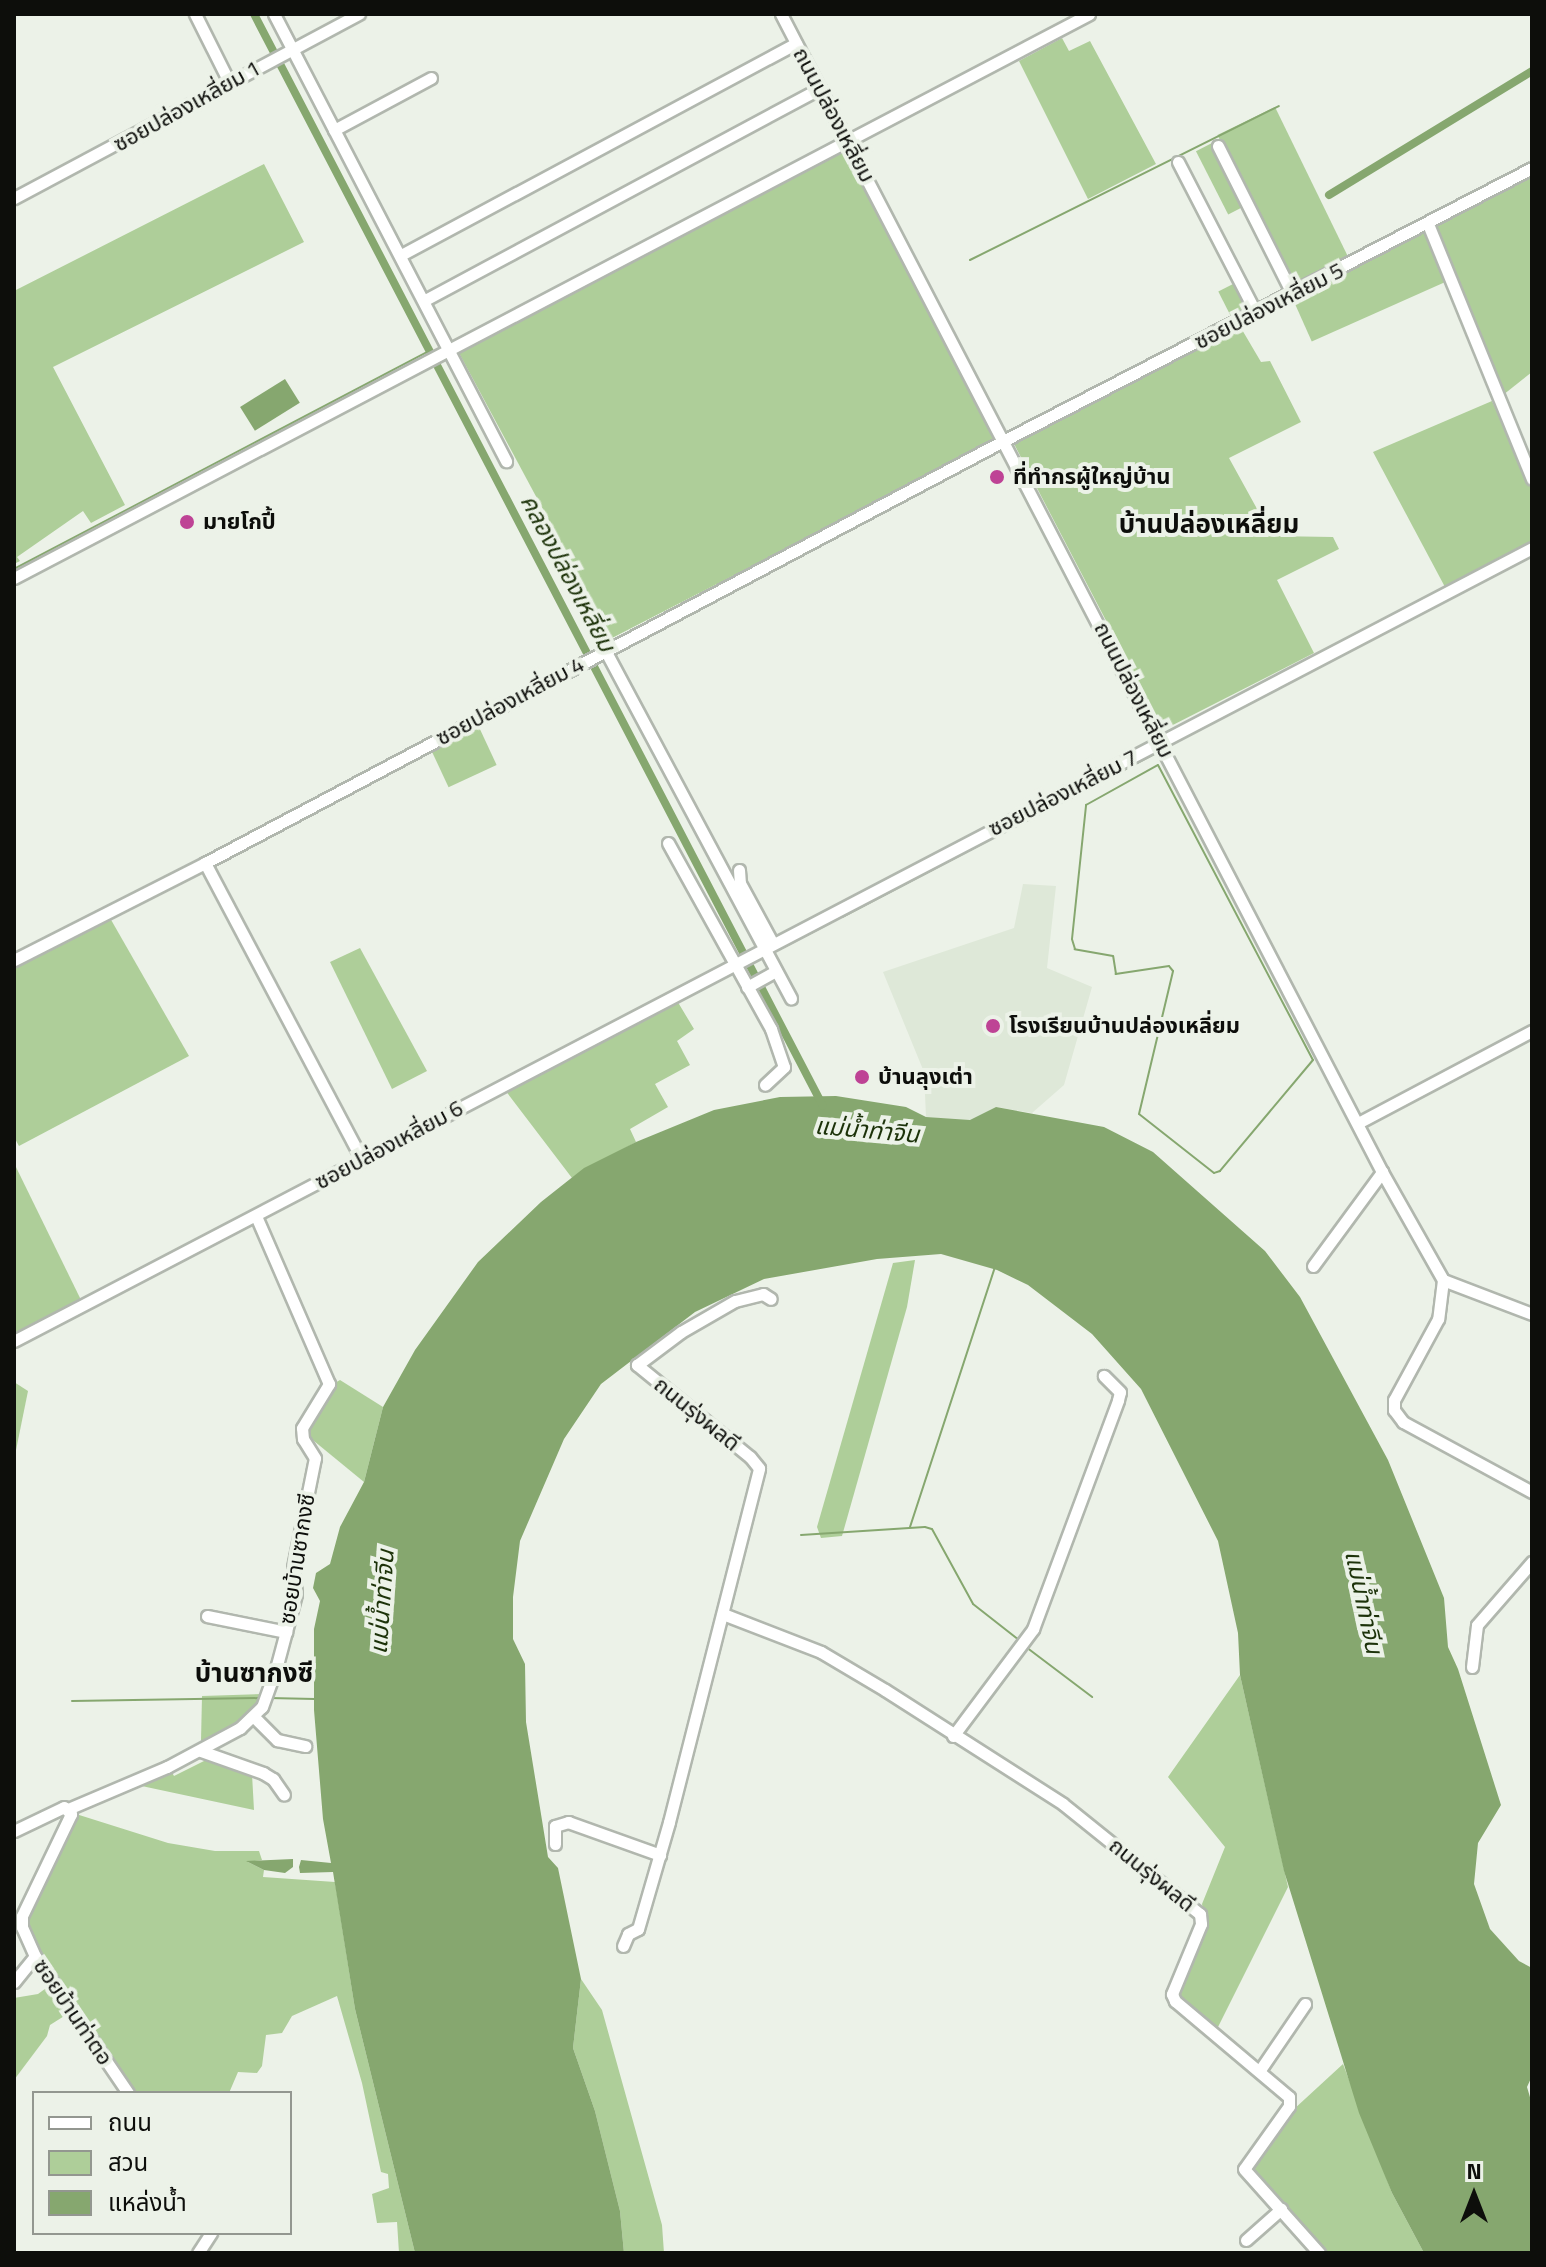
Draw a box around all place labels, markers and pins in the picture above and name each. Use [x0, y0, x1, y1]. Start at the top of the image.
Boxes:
place label: ที่ทำกรผู้ใหญ่บ้าน [1013, 464, 1170, 490]
marker: ที่ทำกรผู้ใหญ่บ้าน [988, 468, 1006, 486]
place label: มายโกปี้ [203, 509, 276, 535]
marker: มายโกปี้ [178, 513, 196, 531]
place label: โรงเรียนบ้านปล่องเหลี่ยม [1009, 1013, 1240, 1039]
marker: โรงเรียนบ้านปล่องเหลี่ยม [984, 1017, 1002, 1035]
place label: บ้านลุงเต่า [878, 1064, 973, 1090]
marker: บ้านลุงเต่า [853, 1068, 871, 1086]

